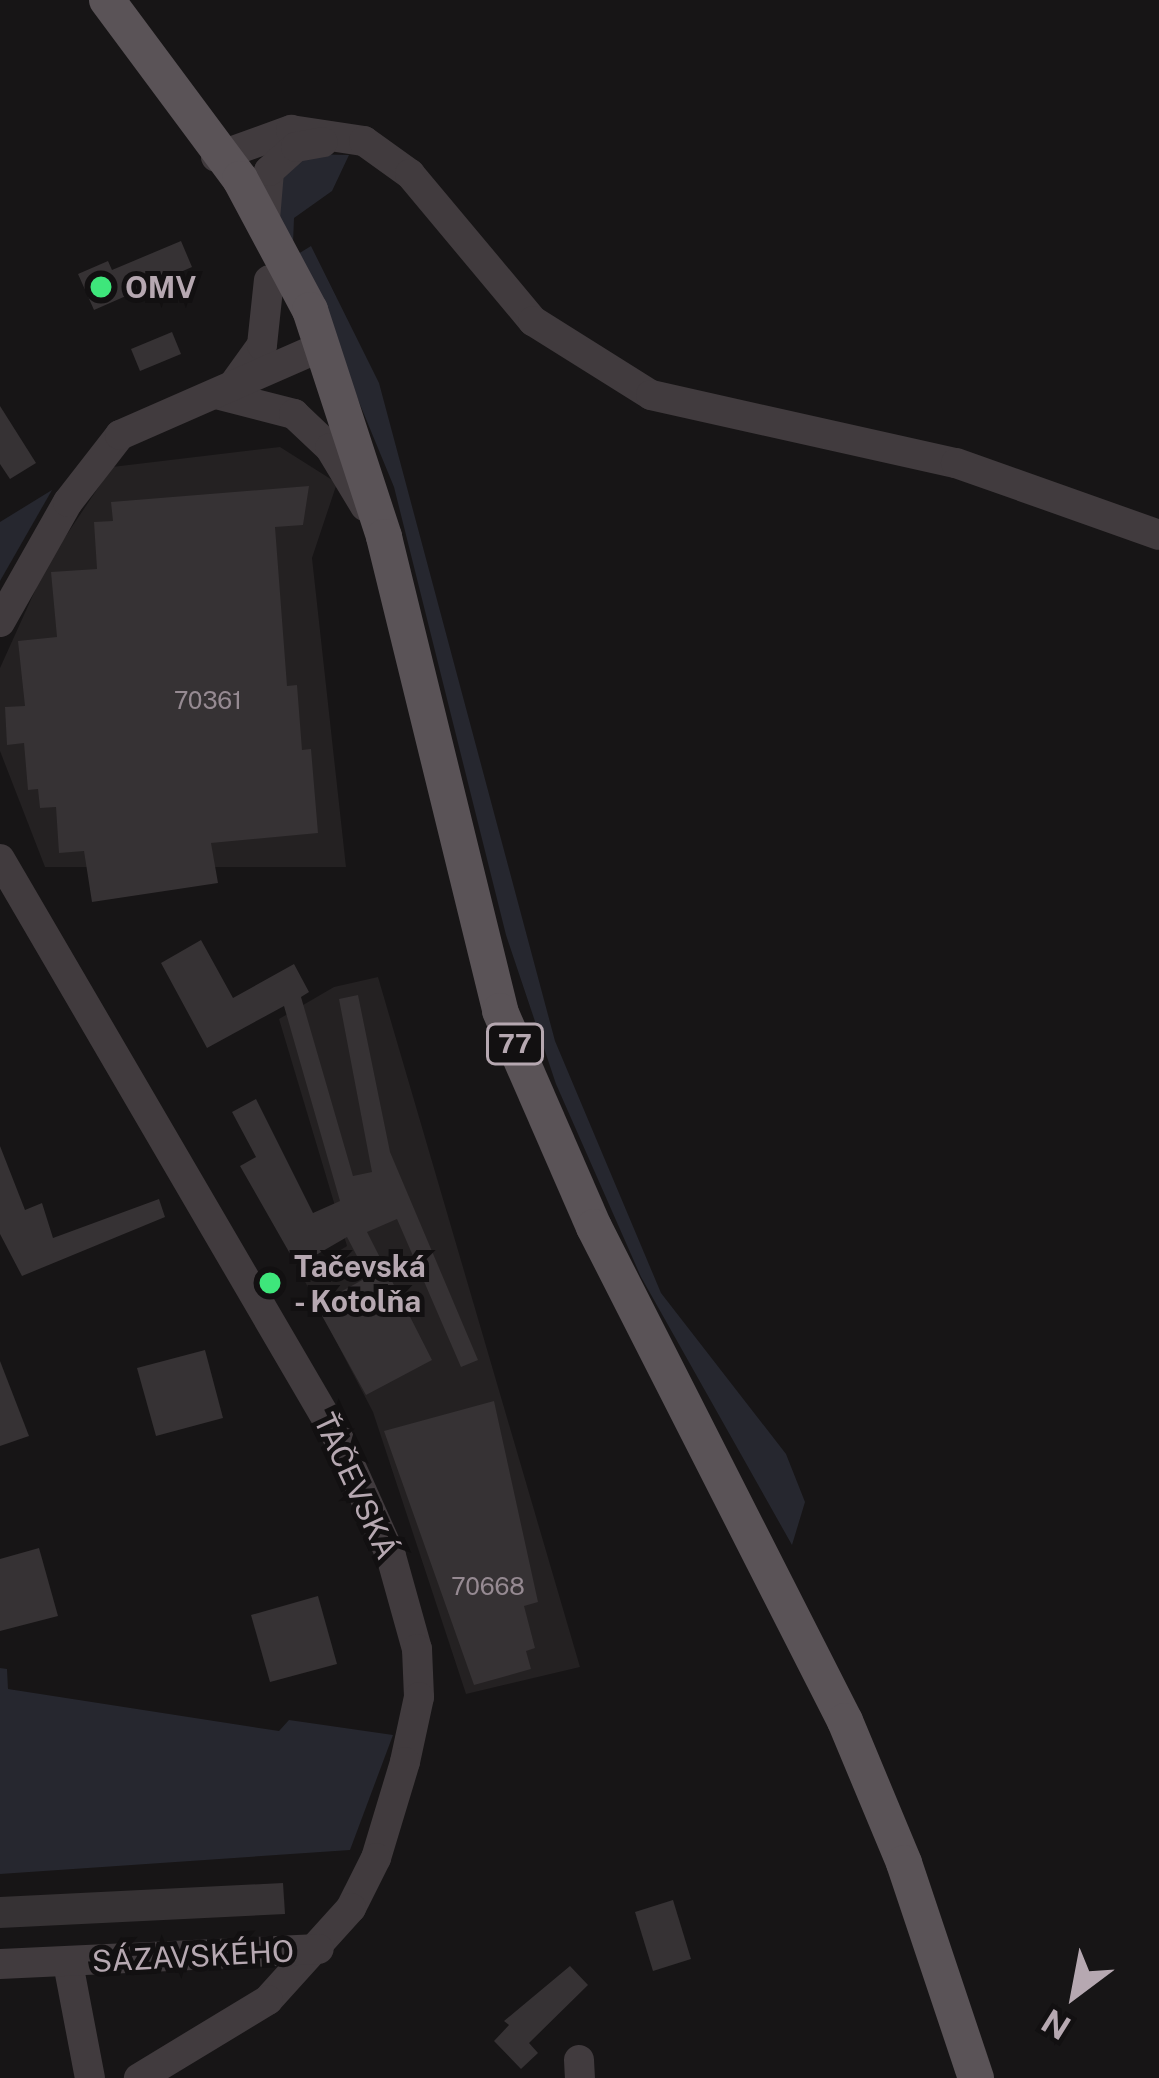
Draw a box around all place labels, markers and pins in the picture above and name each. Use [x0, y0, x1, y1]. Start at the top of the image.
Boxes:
place label: OMV [125, 269, 196, 305]
marker: OMV [88, 274, 114, 300]
place label: Tačevská - Kotolňa [294, 1248, 426, 1318]
marker: Tačevská - Kotolňa [257, 1270, 283, 1296]

